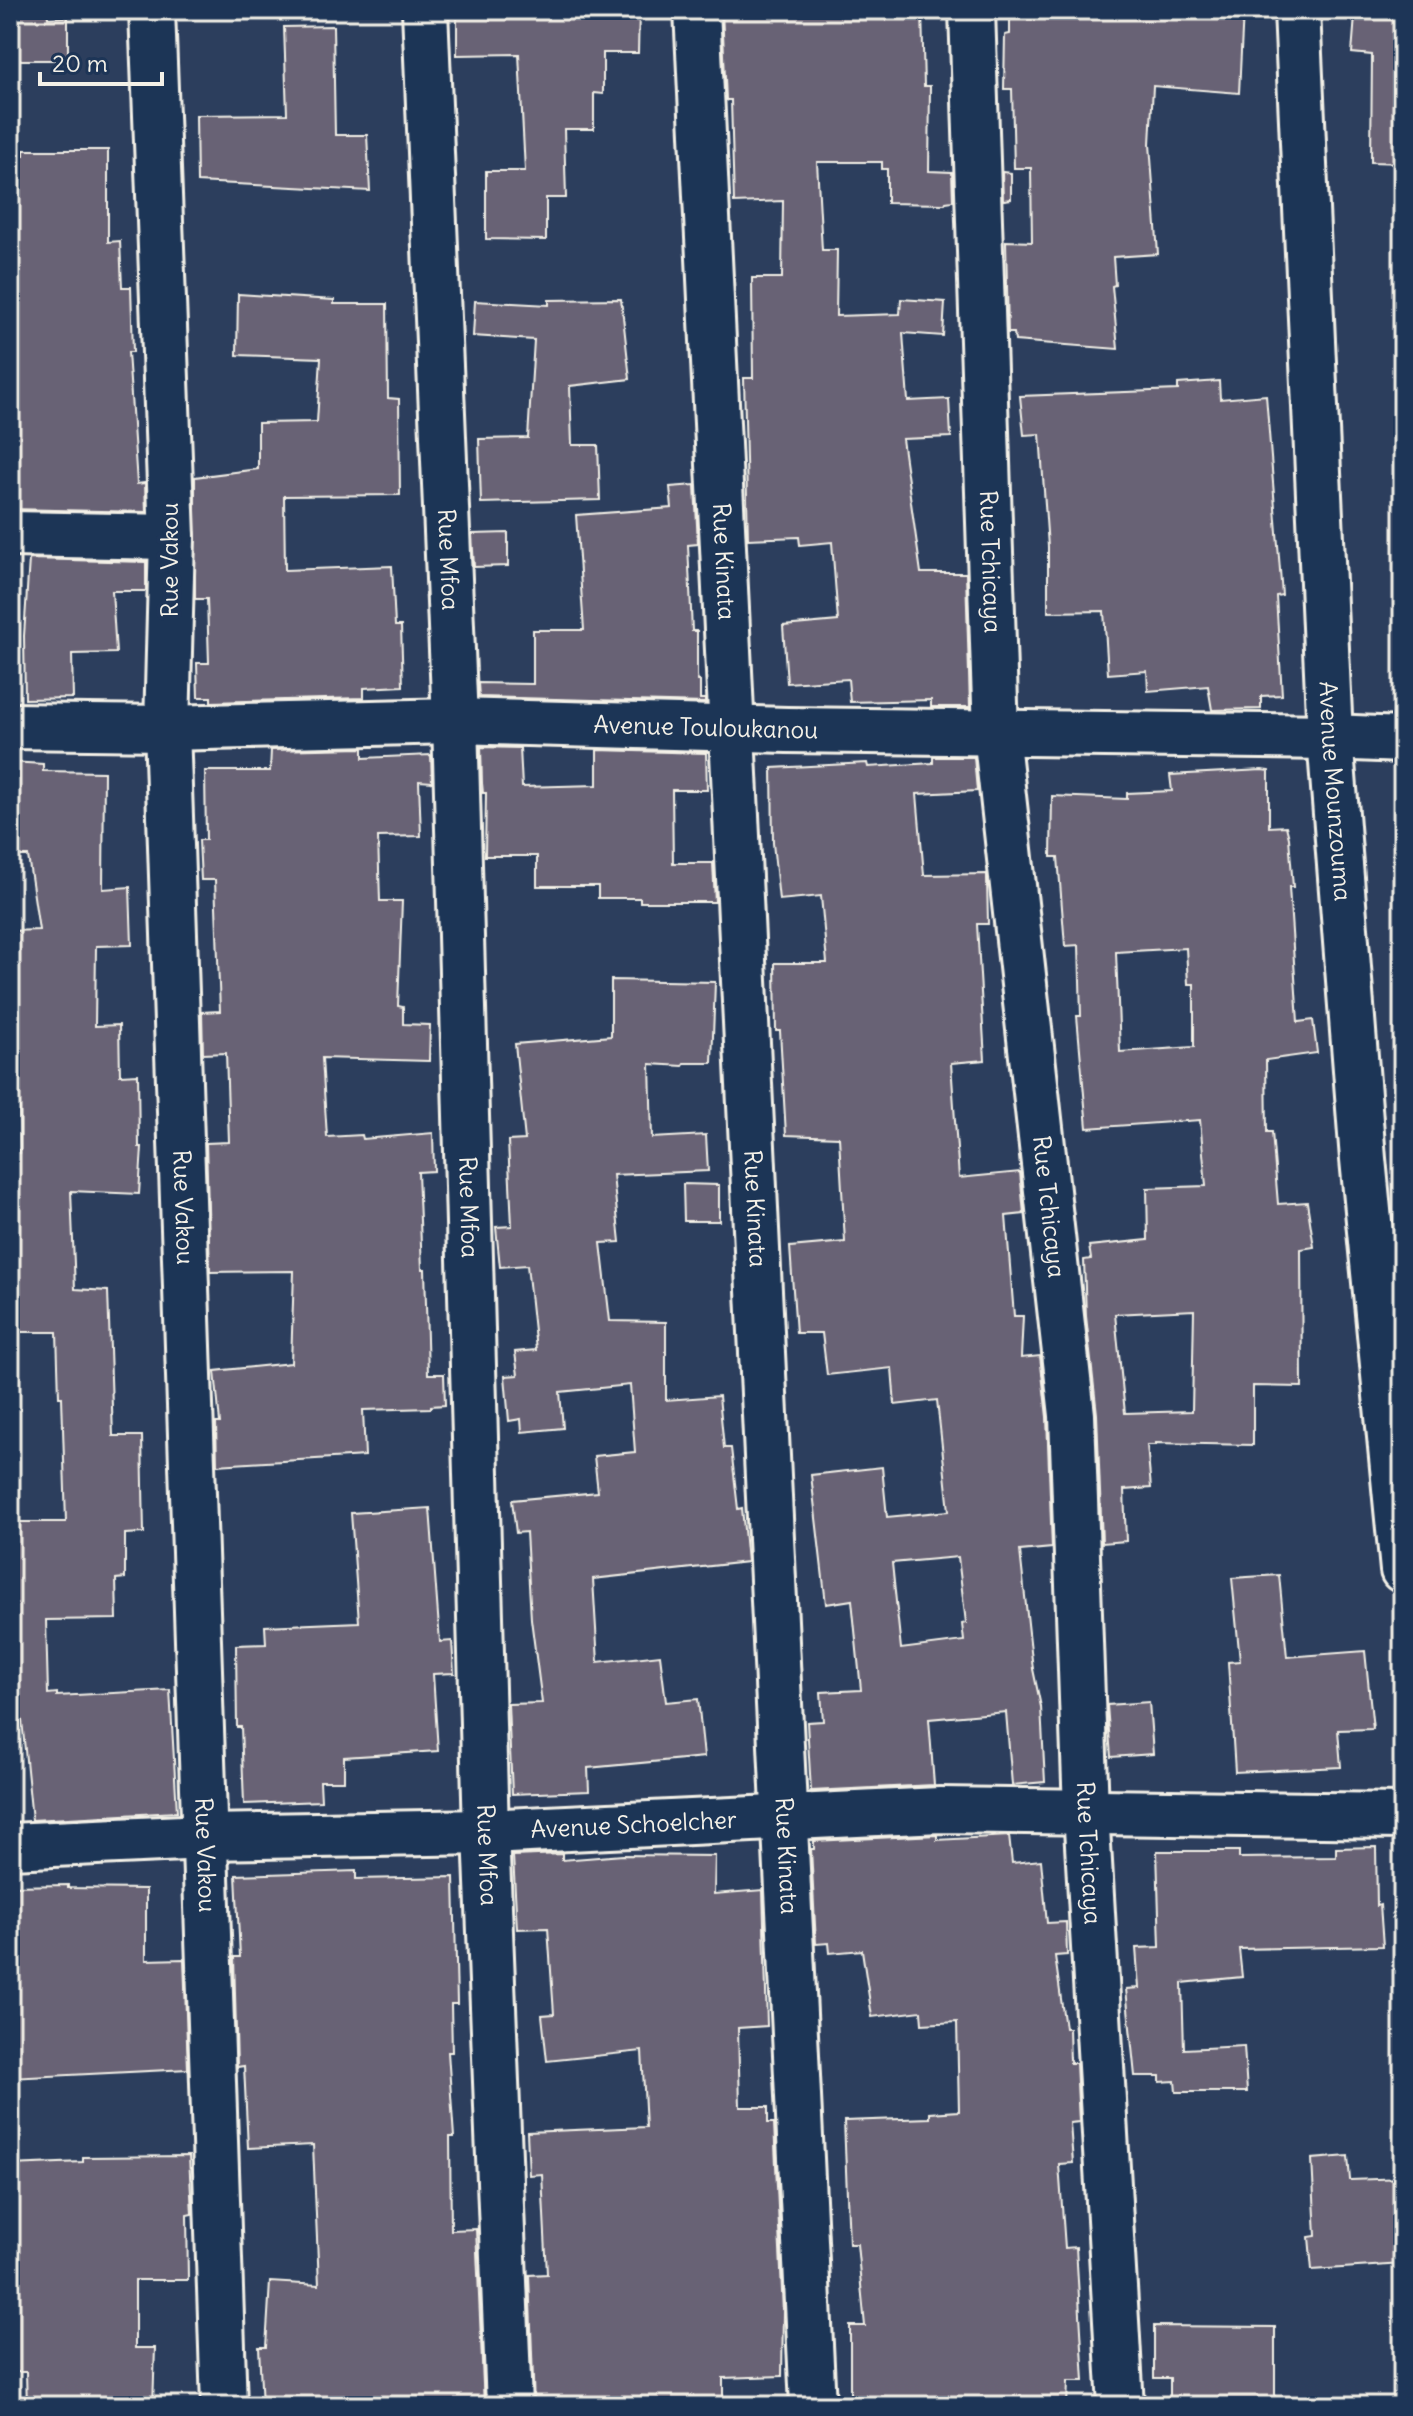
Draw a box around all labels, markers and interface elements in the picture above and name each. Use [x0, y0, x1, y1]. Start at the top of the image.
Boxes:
scale bar [40, 36, 162, 86]
text: 20 m [52, 48, 108, 78]
street label: Rue Tchicaya [974, 490, 1009, 634]
street label: Rue Kinata [707, 502, 743, 621]
street label: Rue Vakou [154, 503, 184, 617]
street label: Rue Mfoa [432, 508, 466, 611]
street label: Avenue Mounzouma [1313, 680, 1359, 902]
street label: Avenue Touloukanou [593, 709, 818, 744]
street label: Rue Tchicaya [1027, 1134, 1073, 1279]
street label: Rue Vakou [167, 1149, 201, 1265]
street label: Rue Kinata [738, 1149, 774, 1268]
street label: Rue Mfoa [453, 1156, 486, 1258]
street label: Rue Tchicaya [1071, 1781, 1109, 1925]
street label: Rue Kinata [770, 1796, 805, 1915]
street label: Rue Vakou [189, 1797, 223, 1913]
street label: Rue Mfoa [471, 1804, 505, 1906]
street label: Avenue Schoelcher [530, 1804, 737, 1844]

